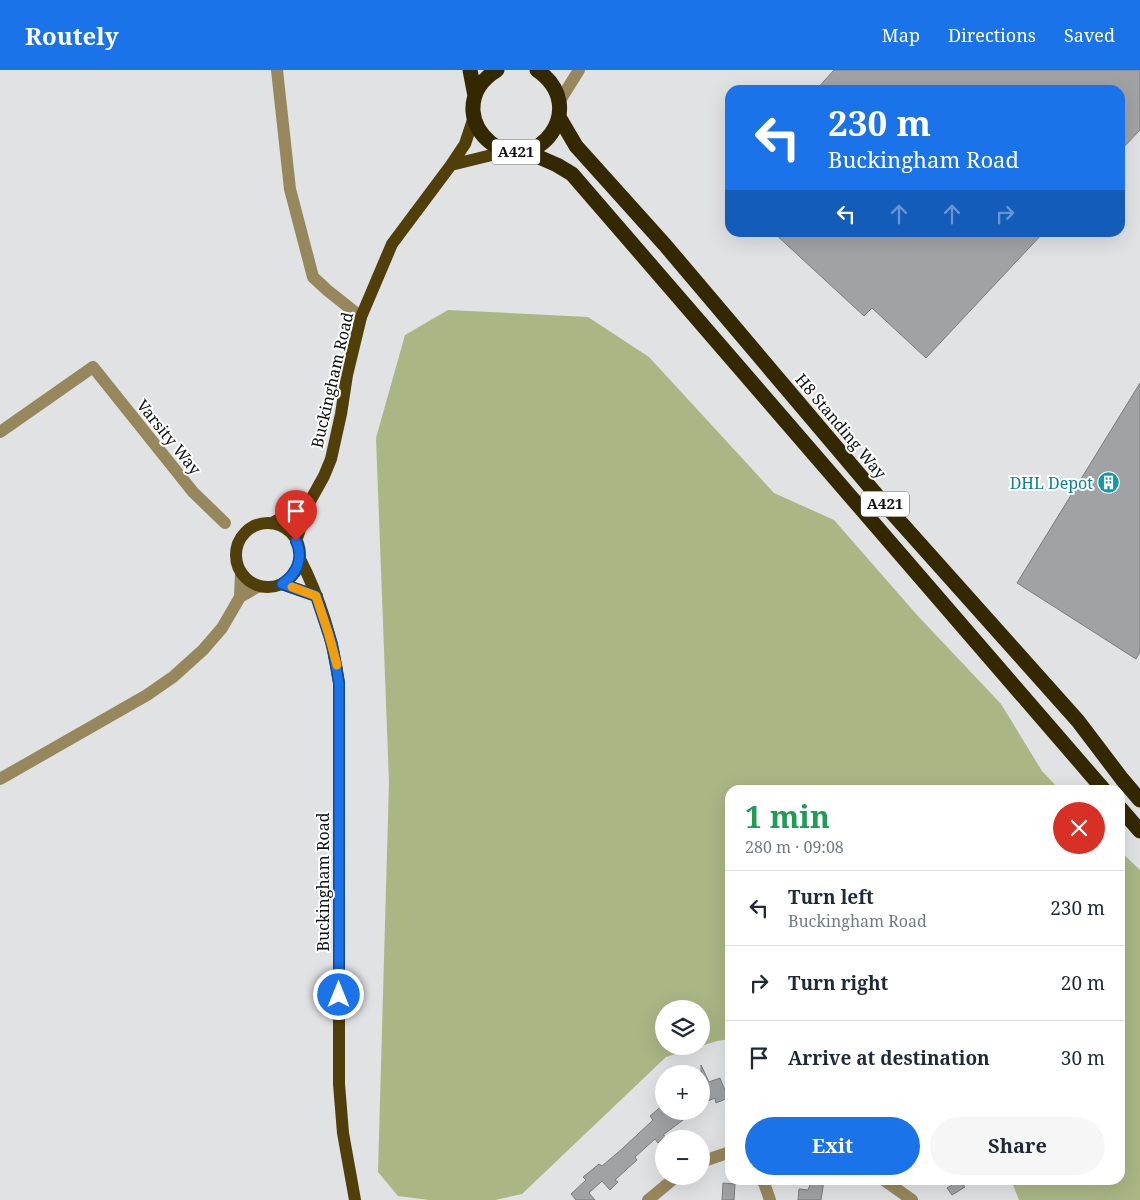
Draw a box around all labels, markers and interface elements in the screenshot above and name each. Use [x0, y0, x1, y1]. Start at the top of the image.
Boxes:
text: Routely [25, 19, 119, 52]
text: Map [882, 23, 920, 47]
text: Directions [948, 23, 1036, 47]
text: Saved [1064, 23, 1115, 47]
text: 230 m [828, 99, 931, 146]
icon: left [745, 105, 810, 170]
road number: A421 [492, 140, 540, 164]
text: Buckingham Road [828, 144, 1019, 174]
icon: left [832, 200, 860, 228]
icon: ahead [885, 200, 913, 228]
icon: ahead [938, 200, 966, 228]
icon: right [991, 200, 1019, 228]
street label: Buckingham Road [306, 310, 358, 450]
street label: H8 Standing Way [791, 369, 892, 484]
street label: Varsity Way [132, 395, 207, 480]
building icon: DHL Depot [1097, 471, 1121, 495]
place label: DHL Depot [1010, 472, 1093, 494]
pin [275, 490, 317, 541]
road number: A421 [861, 492, 909, 516]
icon: arrive [282, 497, 310, 525]
text: 1 min [745, 796, 830, 837]
button: close [1053, 802, 1105, 854]
street label: Buckingham Road [312, 812, 334, 951]
text: 280 m · 09:08 [745, 836, 844, 858]
text: Turn left [788, 884, 874, 910]
icon: left [745, 894, 773, 922]
text: 230 m [1050, 895, 1105, 921]
text: Buckingham Road [788, 910, 927, 932]
position arrow [312, 968, 364, 1020]
icon: right [745, 969, 773, 997]
text: Turn right [788, 970, 888, 996]
text: 20 m [1061, 970, 1105, 996]
map controls [655, 1000, 710, 1185]
button: layers [655, 1000, 710, 1055]
icon: arrive [745, 1044, 773, 1072]
text: Arrive at destination [788, 1045, 990, 1071]
text: 30 m [1061, 1045, 1105, 1071]
button: + [655, 1065, 710, 1120]
button: Exit [745, 1117, 920, 1175]
button: Share [930, 1117, 1105, 1175]
button: − [655, 1130, 710, 1185]

